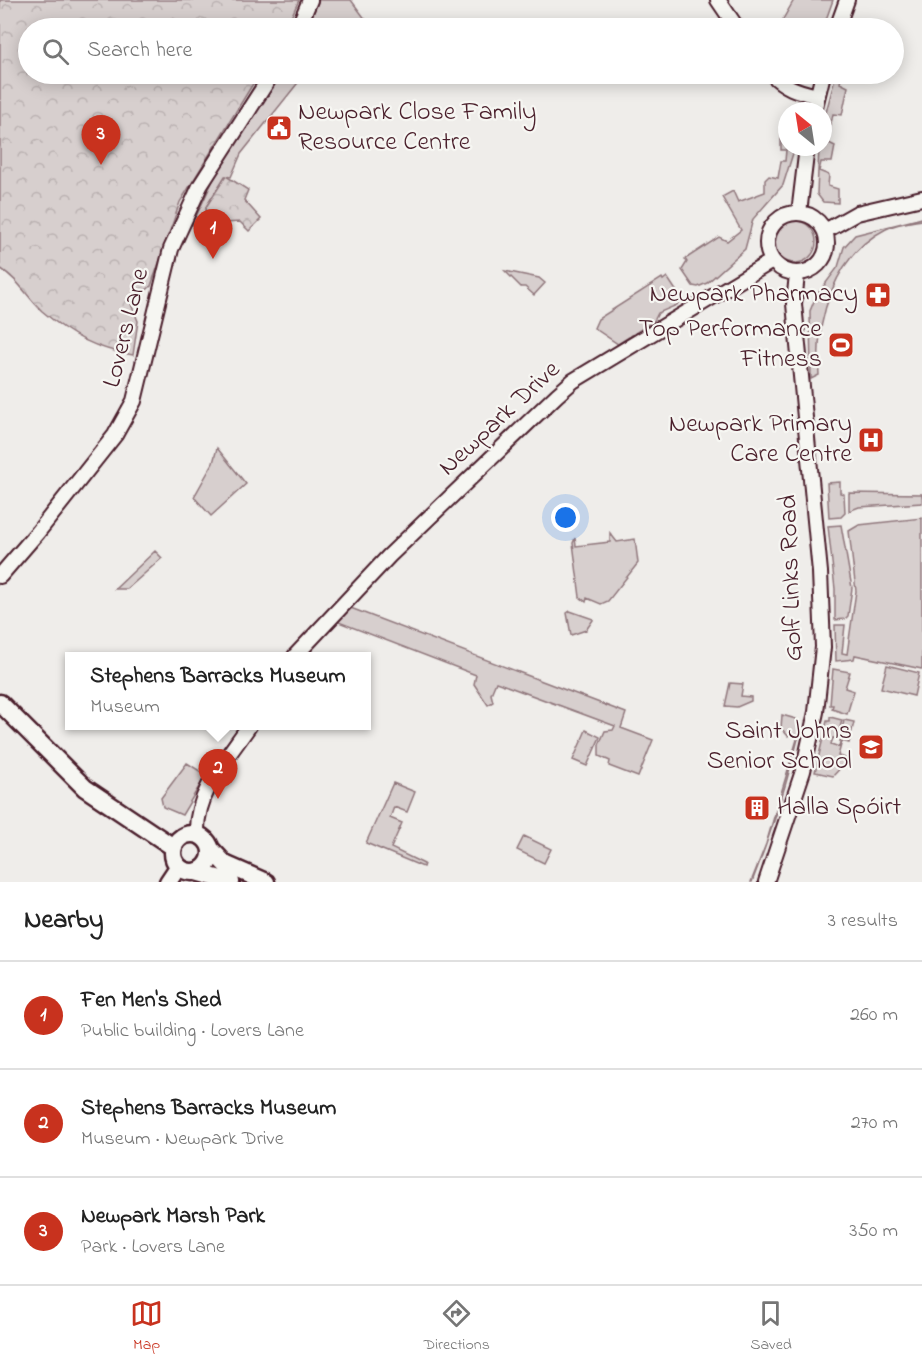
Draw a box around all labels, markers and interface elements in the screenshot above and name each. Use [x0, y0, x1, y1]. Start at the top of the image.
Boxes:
search box [18, 18, 904, 84]
icon: search [39, 35, 72, 68]
text: Search here [87, 35, 192, 67]
place label: Newpark Close Family Resource Centre [298, 94, 537, 162]
north arrow [778, 102, 832, 156]
public building icon: Newpark Close Family Resource Centre [264, 113, 294, 143]
pin: 3 [82, 116, 120, 165]
pin: 1 [194, 210, 232, 259]
street label: Lovers Lane [94, 264, 160, 392]
place label: Newpark Pharmacy [649, 276, 858, 314]
pharmacy icon: Newpark Pharmacy [863, 280, 893, 310]
place label: Top Performance Fitness [638, 311, 822, 379]
sports icon: Top Performance Fitness [826, 330, 856, 360]
street label: Newpark Drive [430, 352, 570, 486]
place label: Newpark Primary Care Centre [669, 406, 852, 474]
hospital icon: Newpark Primary Care Centre [856, 425, 886, 455]
street label: Golf Links Road [770, 494, 814, 662]
your location [551, 503, 580, 532]
popup [65, 652, 371, 730]
text: Stephens Barracks Museum [90, 661, 346, 693]
text: Museum [90, 693, 160, 722]
place label: Saint Johns Senior School [707, 713, 852, 781]
school or university icon: Saint Johns Senior School [856, 732, 886, 762]
pin: 2 [198, 750, 238, 799]
place label: Halla Spóirt [777, 789, 902, 827]
building icon: Halla Spóirt [742, 793, 772, 823]
text: Nearby [24, 902, 103, 940]
text: 3 results [828, 907, 898, 936]
text: Fen Men's Shed [81, 985, 221, 1017]
text: 1 [40, 1001, 47, 1030]
text: 260 m [850, 1001, 898, 1030]
text: Public building · Lovers Lane [81, 1017, 304, 1046]
text: Stephens Barracks Museum [81, 1093, 336, 1125]
text: 2 [39, 1109, 48, 1138]
text: 270 m [851, 1109, 898, 1138]
text: Museum · Newpark Drive [81, 1125, 284, 1154]
text: Newpark Marsh Park [81, 1201, 265, 1233]
text: 3 [39, 1217, 48, 1246]
text: 350 m [849, 1217, 898, 1246]
text: Park · Lovers Lane [81, 1233, 225, 1262]
tab: Map [130, 1297, 163, 1357]
tab: Directions [423, 1297, 490, 1357]
tab: Saved [750, 1297, 792, 1357]

